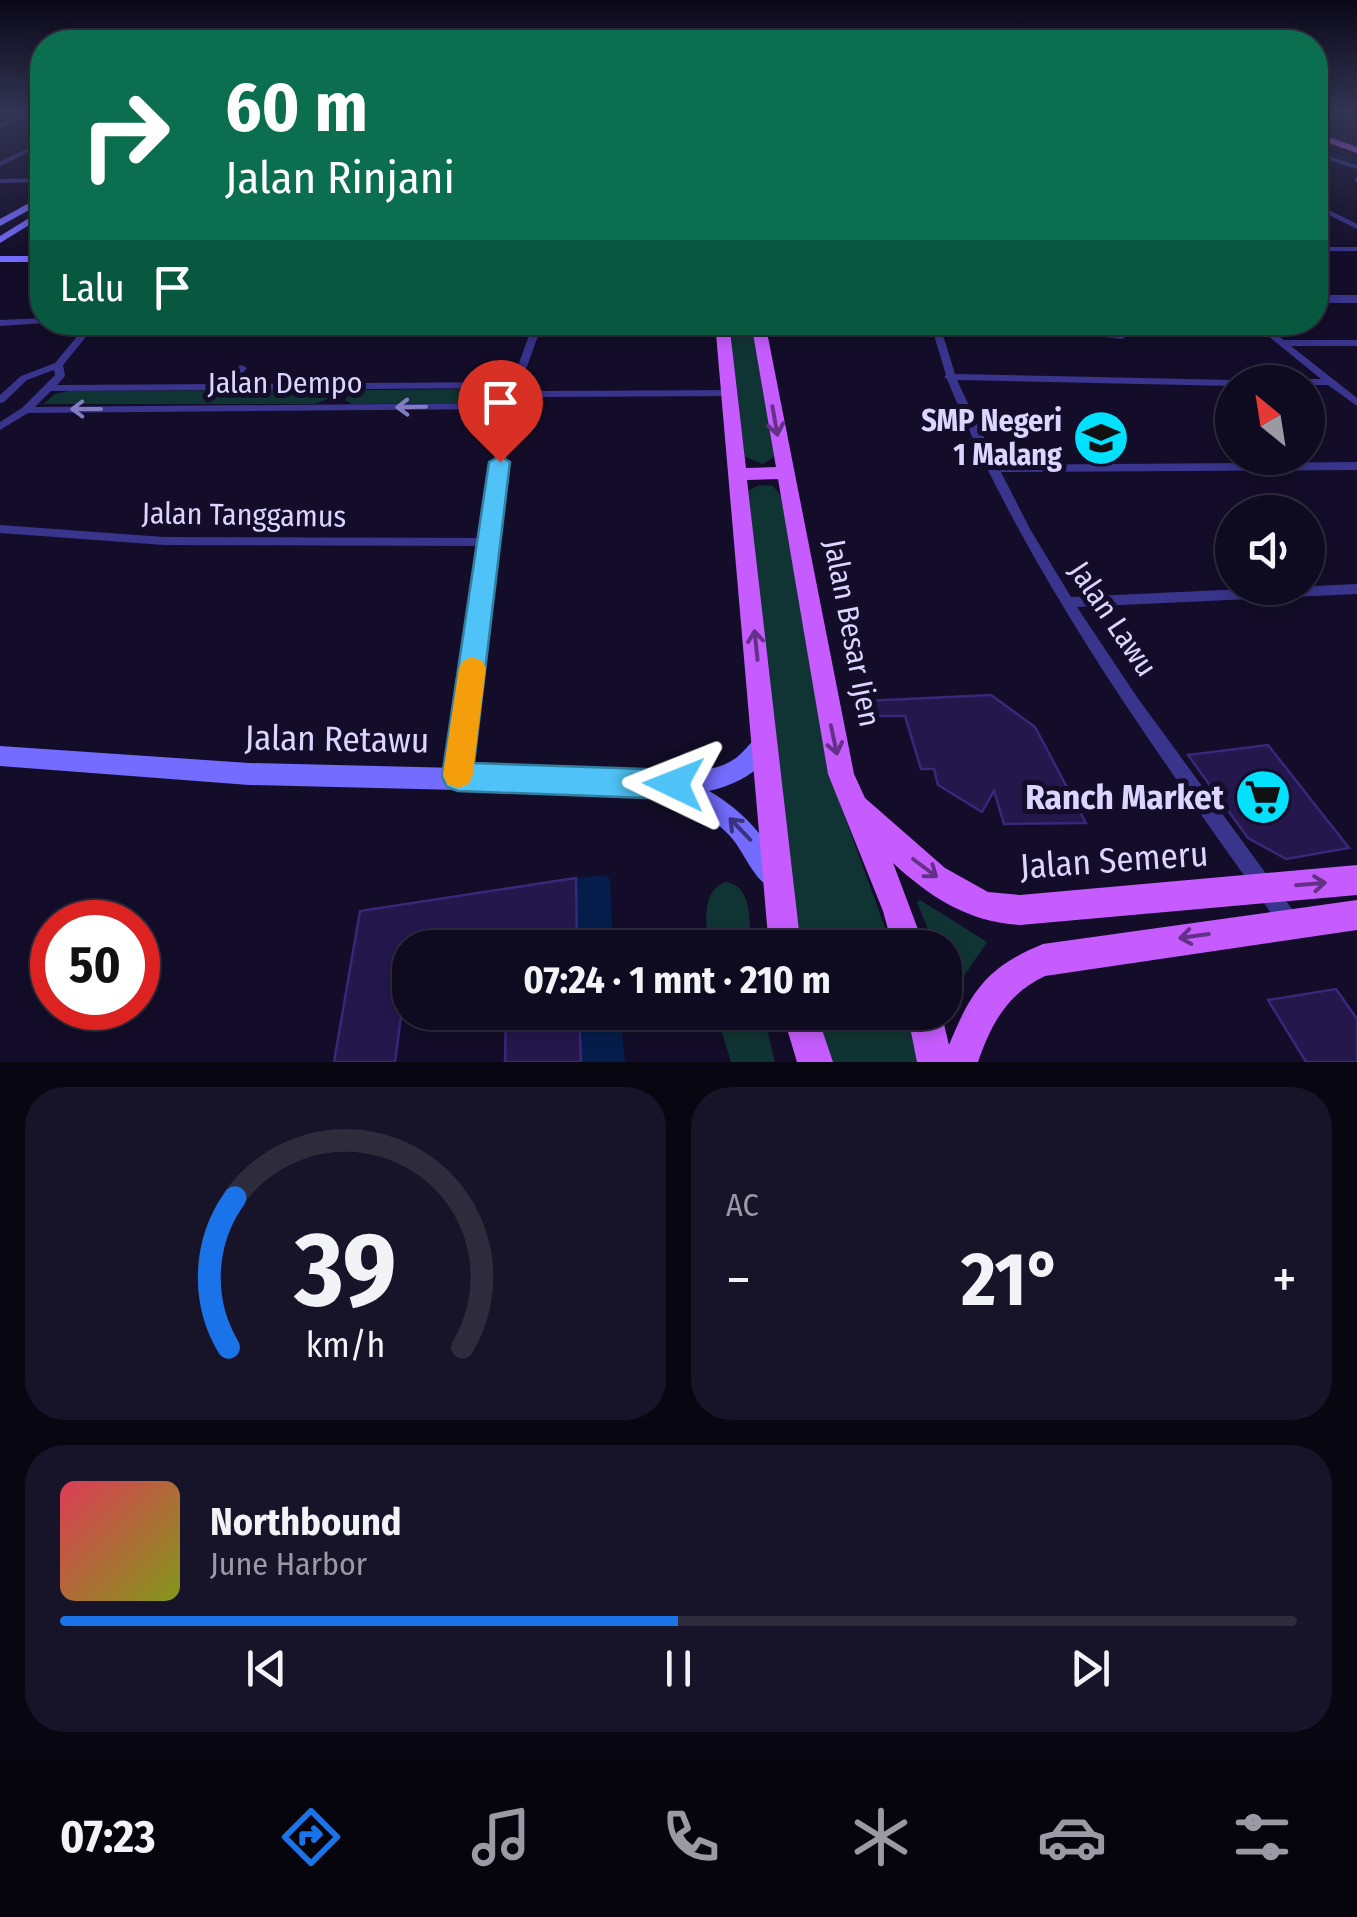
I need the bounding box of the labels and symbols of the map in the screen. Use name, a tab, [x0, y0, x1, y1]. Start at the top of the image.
pin	[458, 360, 543, 463]
street label: Jalan Dempo	[208, 365, 362, 401]
north arrow	[1215, 365, 1325, 475]
one-way arrow	[395, 398, 428, 416]
one-way arrow	[70, 400, 102, 418]
place label: SMP Negeri 1 Malang	[921, 403, 1062, 473]
one-way arrow	[766, 404, 785, 436]
school or university icon: SMP Negeri 1 Malang	[1071, 408, 1131, 468]
street label: Jalan Tanggamus	[141, 495, 347, 535]
street label: Jalan Besar Ijen	[816, 536, 888, 730]
street label: Jalan Lawu	[1061, 555, 1165, 683]
one-way arrow	[747, 629, 766, 661]
street label: Jalan Retawu	[244, 716, 430, 762]
one-way arrow	[825, 723, 844, 755]
position arrow	[622, 732, 726, 836]
supermarket icon: Ranch Market	[1233, 767, 1293, 827]
place label: Ranch Market	[1025, 776, 1225, 818]
one-way arrow	[728, 817, 752, 841]
street label: Jalan Semeru	[1018, 832, 1210, 888]
one-way arrow	[911, 858, 938, 879]
one-way arrow	[1295, 874, 1327, 893]
speed limit sign: 50	[30, 900, 160, 1030]
one-way arrow	[1178, 928, 1210, 946]

